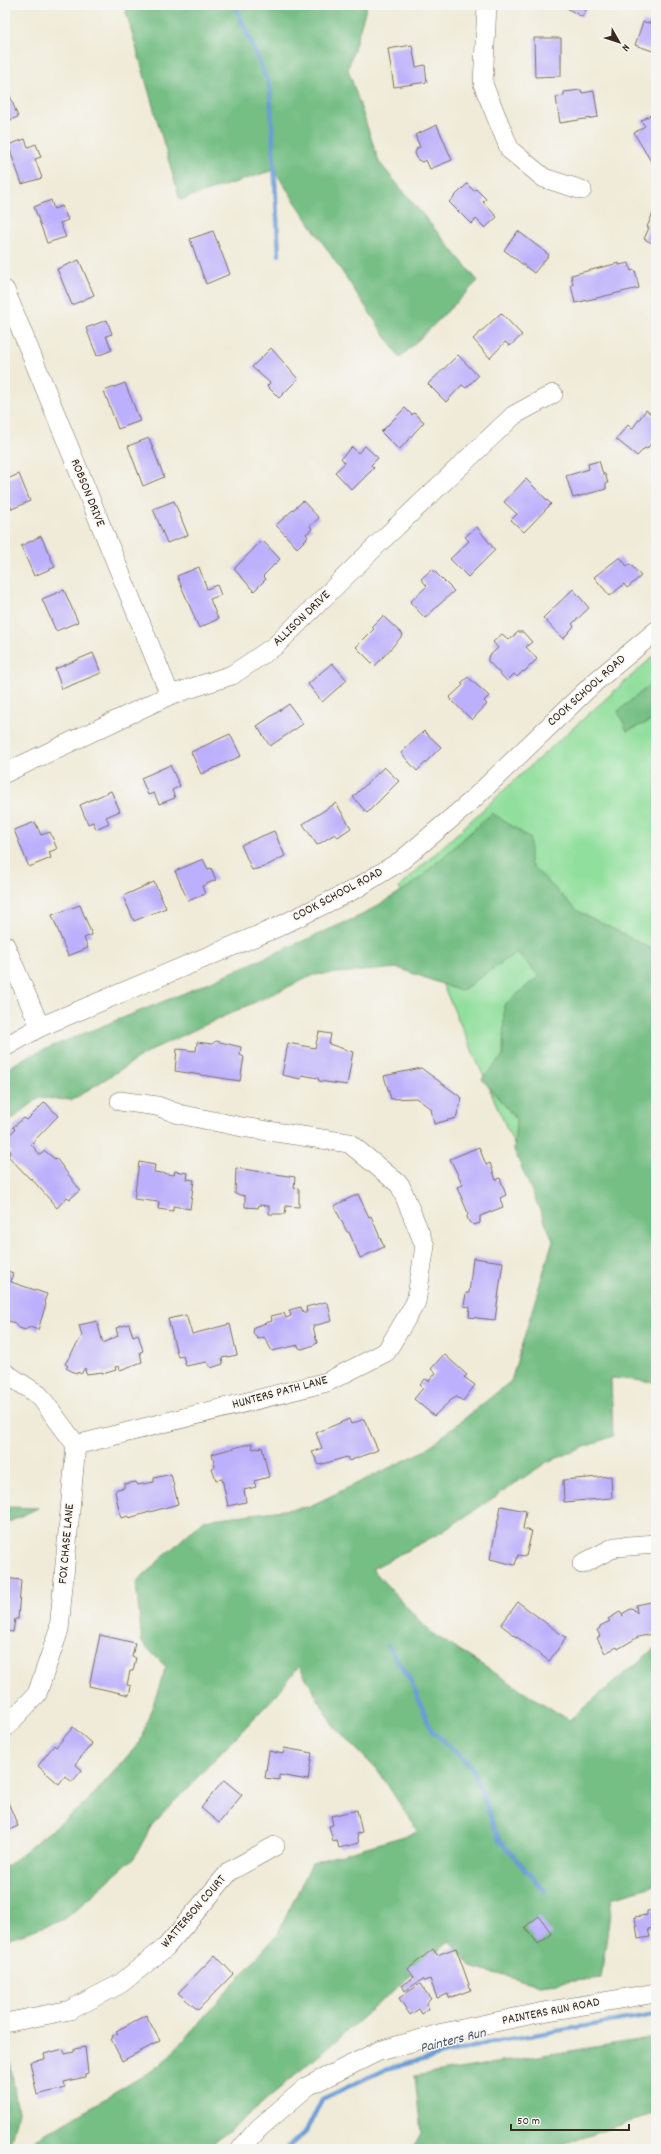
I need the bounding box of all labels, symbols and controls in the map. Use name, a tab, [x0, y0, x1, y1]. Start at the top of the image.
north arrow	[599, 22, 639, 62]
text: N	[617, 40, 633, 55]
street label: ROBSON DRIVE	[65, 456, 109, 530]
street label: ALLISON DRIVE	[269, 587, 335, 651]
street label: COOK SCHOOL ROAD	[543, 650, 631, 732]
street label: COOK SCHOOL ROAD	[289, 863, 387, 927]
street label: HUNTERS PATH LANE	[230, 1371, 330, 1415]
street label: FOX CHASE LANE	[54, 1503, 80, 1585]
street label: WATTERSON COURT	[157, 1871, 231, 1953]
street label: PAINTERS RUN ROAD	[500, 1993, 602, 2031]
water label: Painters Run	[418, 2023, 488, 2059]
scale bar	[511, 2106, 629, 2132]
text: 50 m	[517, 2113, 540, 2130]

